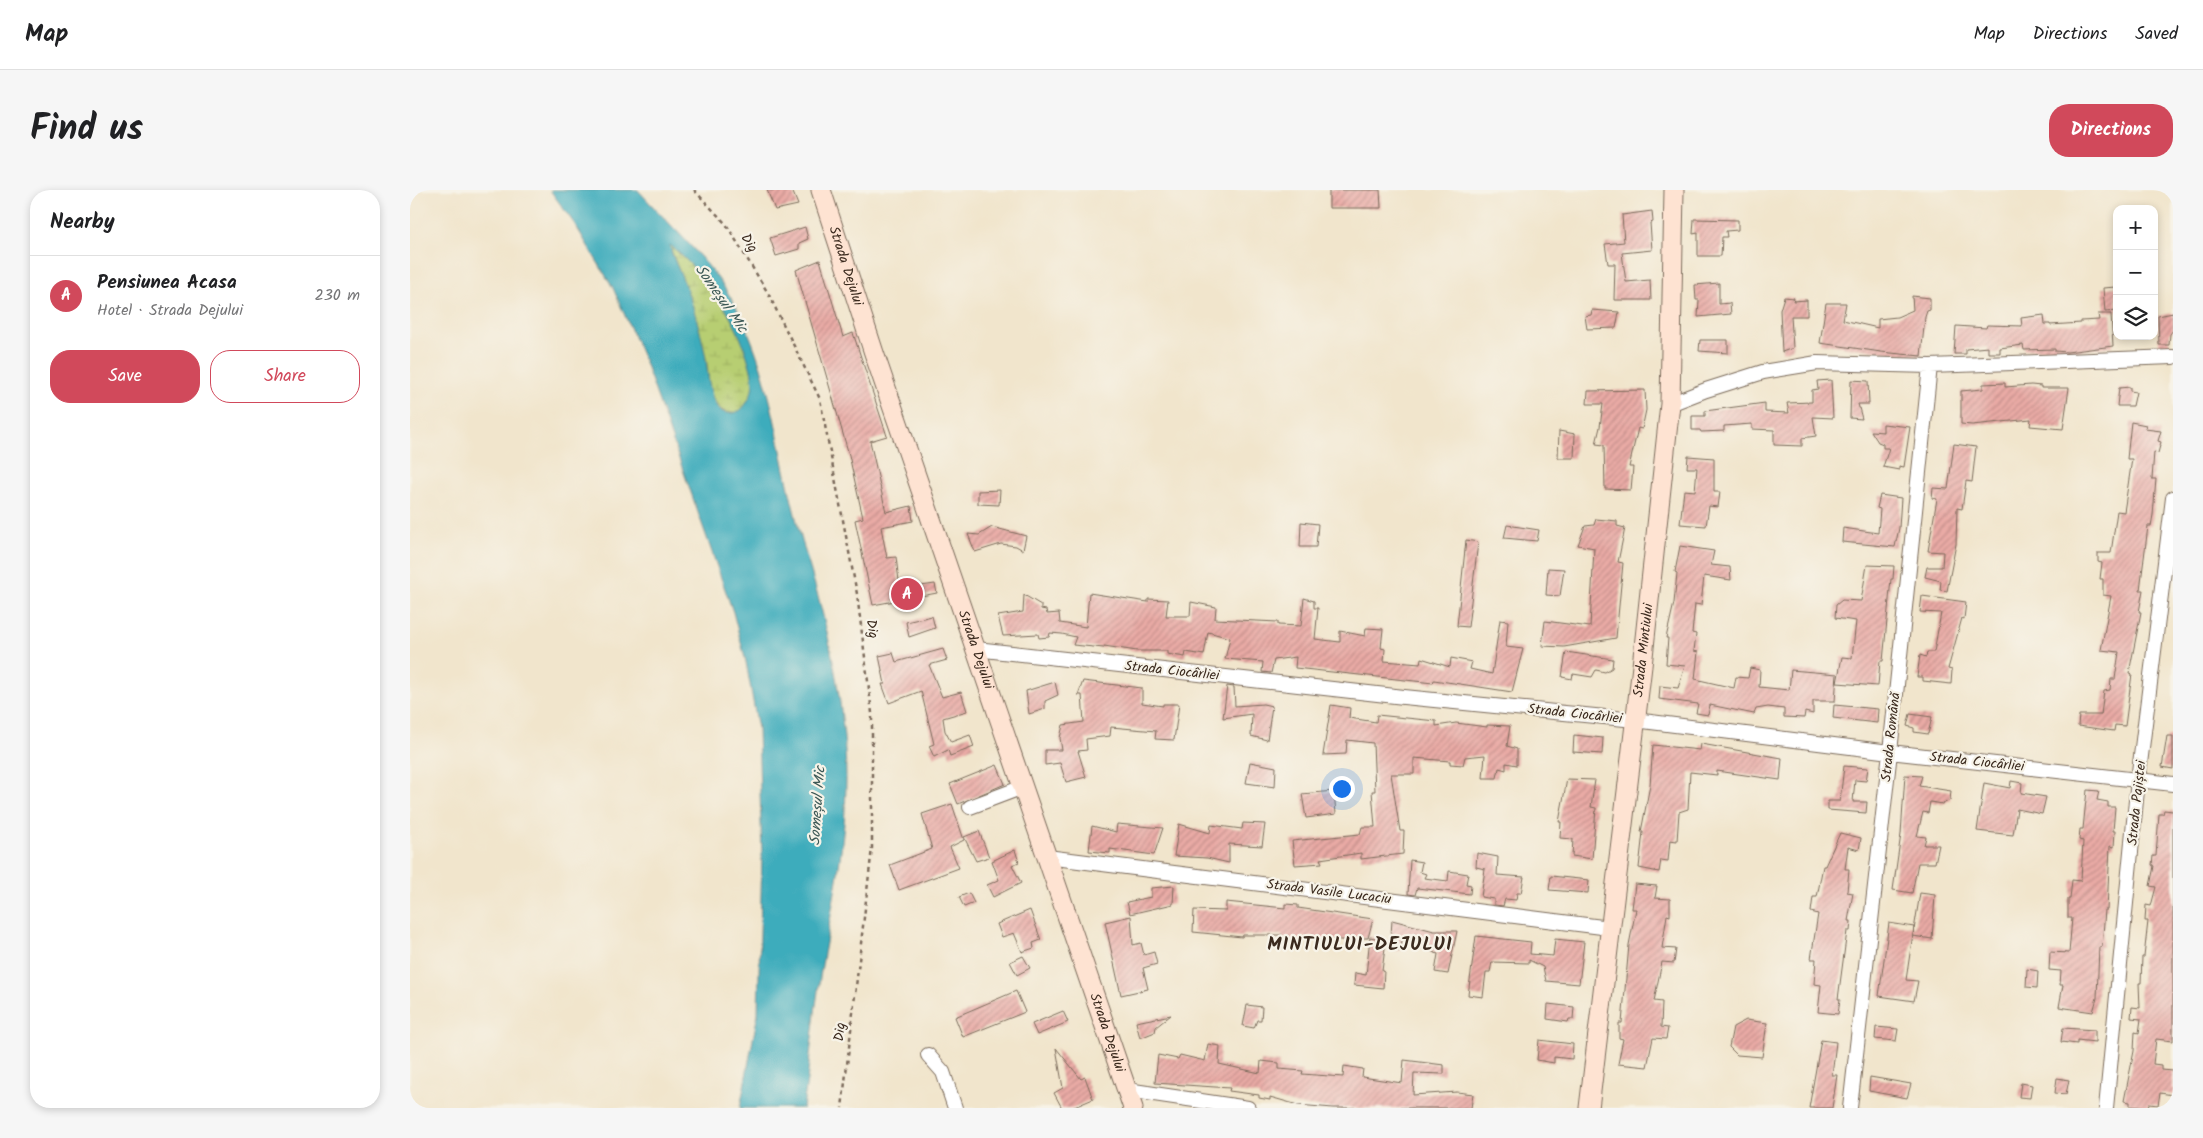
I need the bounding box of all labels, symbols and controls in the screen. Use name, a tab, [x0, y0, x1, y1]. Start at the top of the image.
text: Map	[25, 15, 68, 54]
text: Map	[1973, 20, 2005, 49]
text: Directions	[2033, 20, 2107, 49]
text: Saved	[2135, 20, 2178, 49]
text: Find us	[30, 102, 143, 158]
button: Directions	[2049, 104, 2173, 157]
map controls	[2113, 205, 2158, 340]
button: +	[2113, 205, 2158, 250]
text: Nearby	[50, 206, 115, 239]
street label: Strada Dejului	[823, 223, 869, 309]
street label: Dig	[735, 229, 763, 257]
button: −	[2113, 250, 2158, 295]
water label: Someșul Mic	[689, 260, 754, 339]
text: Pensiunea Acasa	[97, 268, 237, 298]
text: A	[61, 283, 71, 308]
text: 230 m	[314, 283, 360, 308]
button: layers	[2113, 295, 2158, 340]
text: Hotel · Strada Dejului	[97, 298, 243, 323]
button: Save	[50, 350, 200, 403]
button: Share	[210, 350, 360, 403]
pin: A	[891, 575, 923, 613]
street label: Strada Mintiului	[1627, 602, 1660, 698]
street label: Strada Dejului	[952, 607, 1000, 693]
street label: Dig	[860, 618, 884, 640]
street label: Strada Ciocârliei	[1124, 655, 1221, 687]
street label: Strada Română	[1875, 690, 1907, 783]
street label: Strada Ciocârliei	[1527, 698, 1624, 730]
street label: Strada Ciocârliei	[1929, 746, 2026, 778]
street label: Strada Pajiștei	[2122, 759, 2152, 847]
water label: Someșul Mic	[803, 765, 833, 846]
your location	[1329, 776, 1355, 802]
street label: Strada Vasile Lucaciu	[1265, 873, 1393, 911]
district label: MINTIULUI-DEJULUI	[1267, 930, 1453, 960]
street label: Strada Dejului	[1083, 990, 1131, 1076]
street label: Dig	[828, 1021, 852, 1043]

